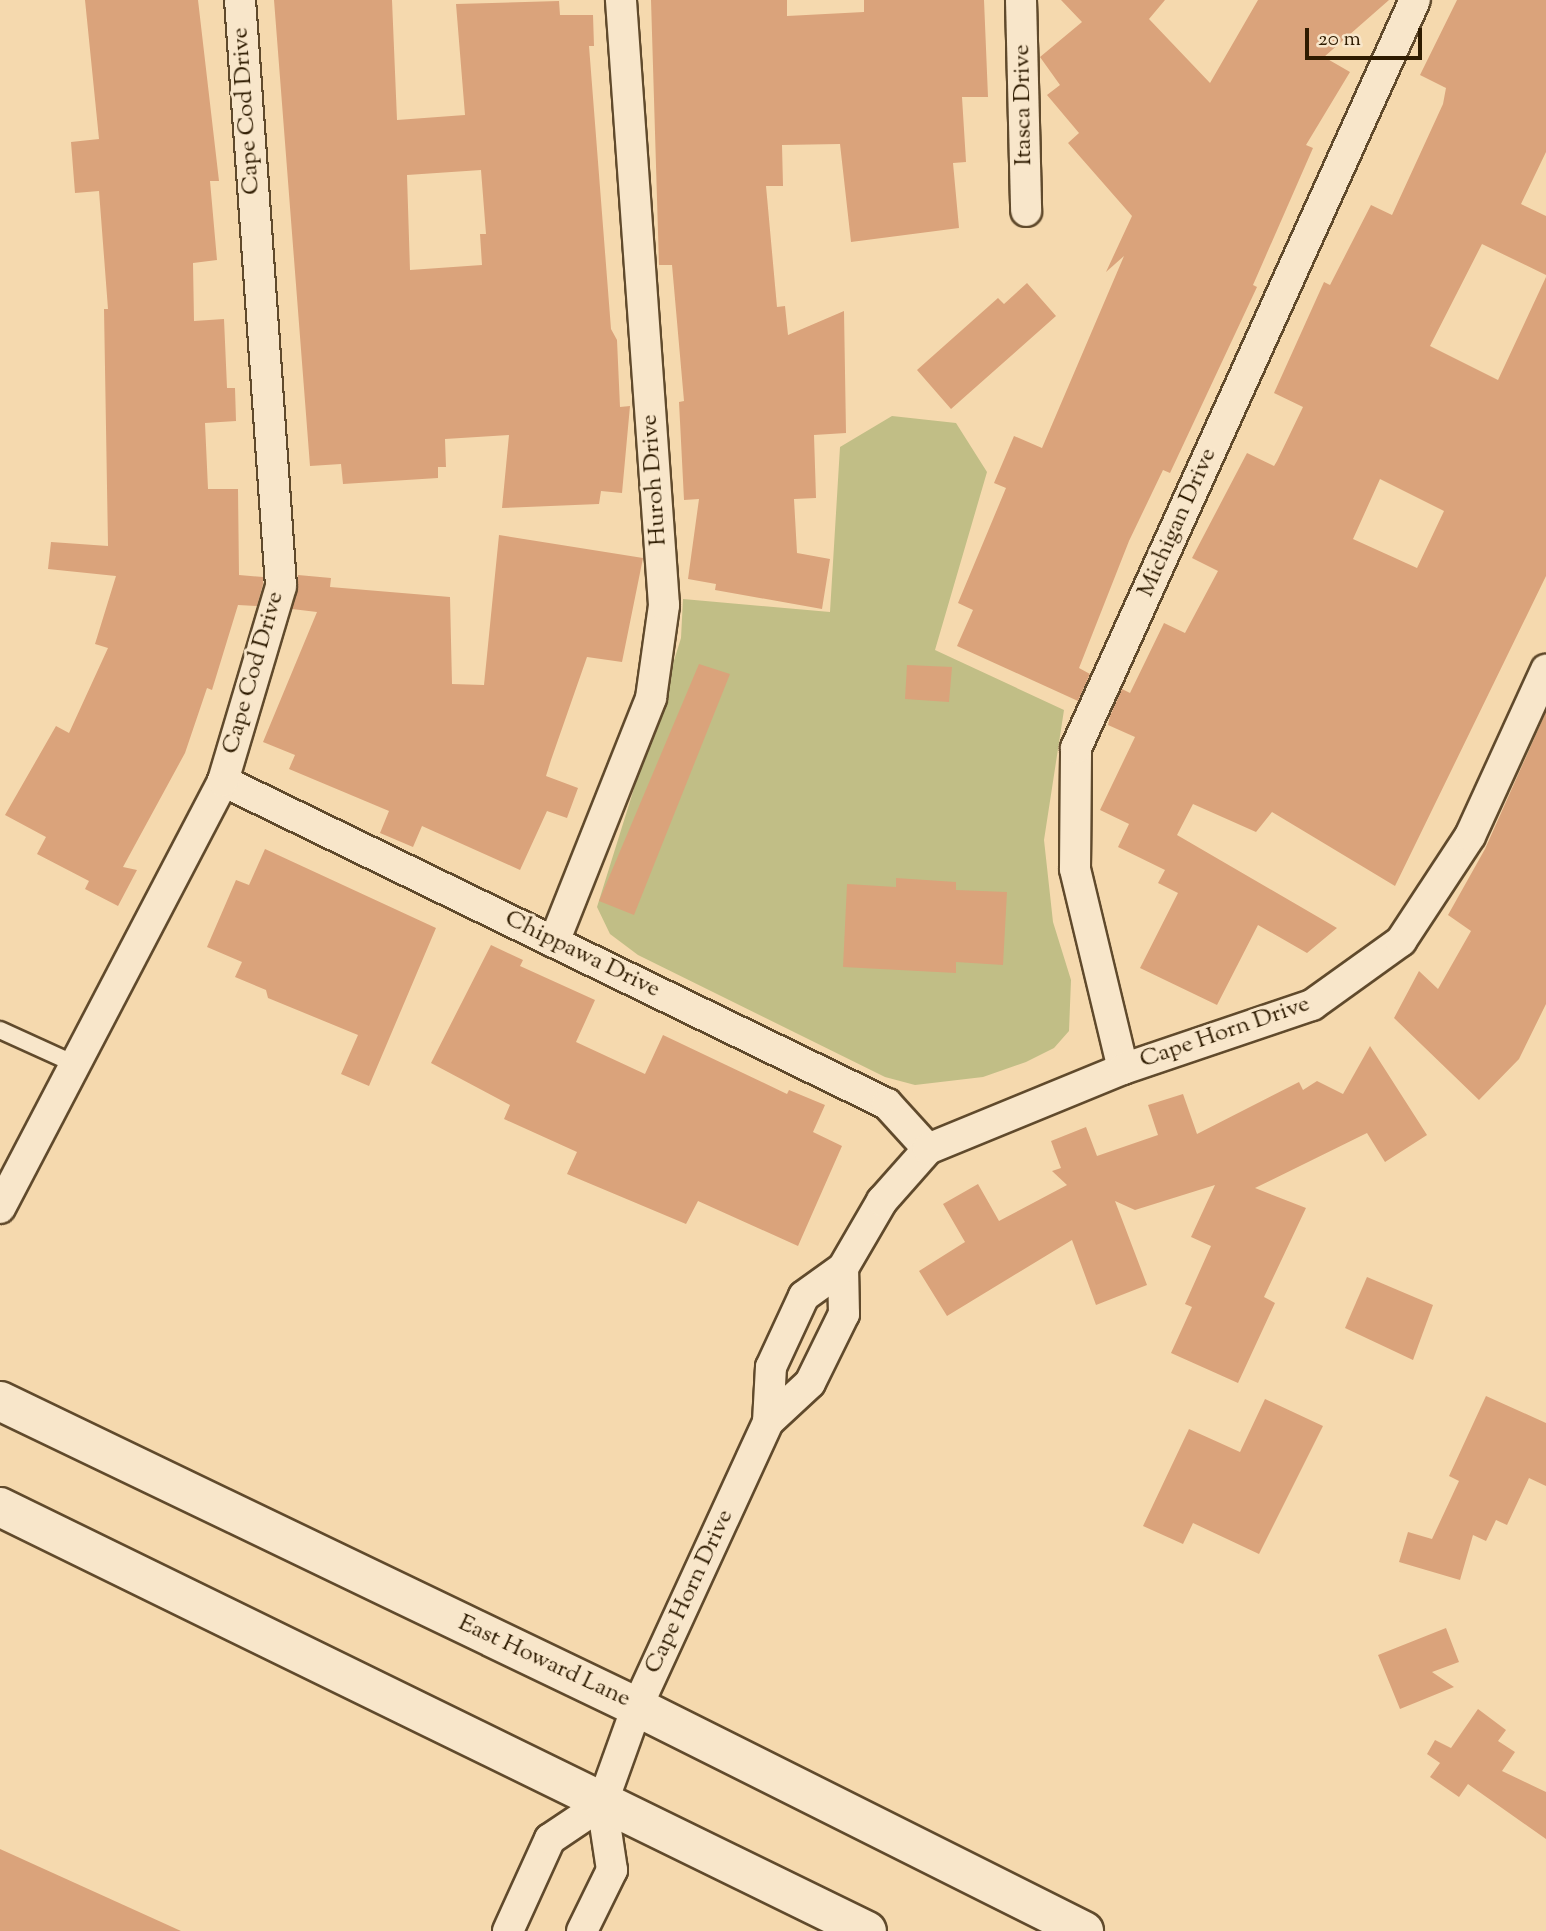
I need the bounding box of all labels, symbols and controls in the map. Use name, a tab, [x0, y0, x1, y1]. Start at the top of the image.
scale bar	[1308, 14, 1425, 58]
text: 20 m	[1318, 25, 1361, 55]
street label: Cape Cod Drive	[227, 26, 267, 196]
street label: Itasca Drive	[1009, 44, 1039, 166]
street label: Huroh Drive	[636, 413, 674, 547]
street label: Michigan Drive	[1132, 444, 1224, 602]
street label: Cape Cod Drive	[217, 588, 291, 758]
street label: Chippawa Drive	[500, 905, 664, 1005]
street label: Cape Horn Drive	[1136, 990, 1314, 1076]
street label: Cape Horn Drive	[639, 1505, 741, 1679]
street label: East Howard Lane	[453, 1609, 635, 1715]

